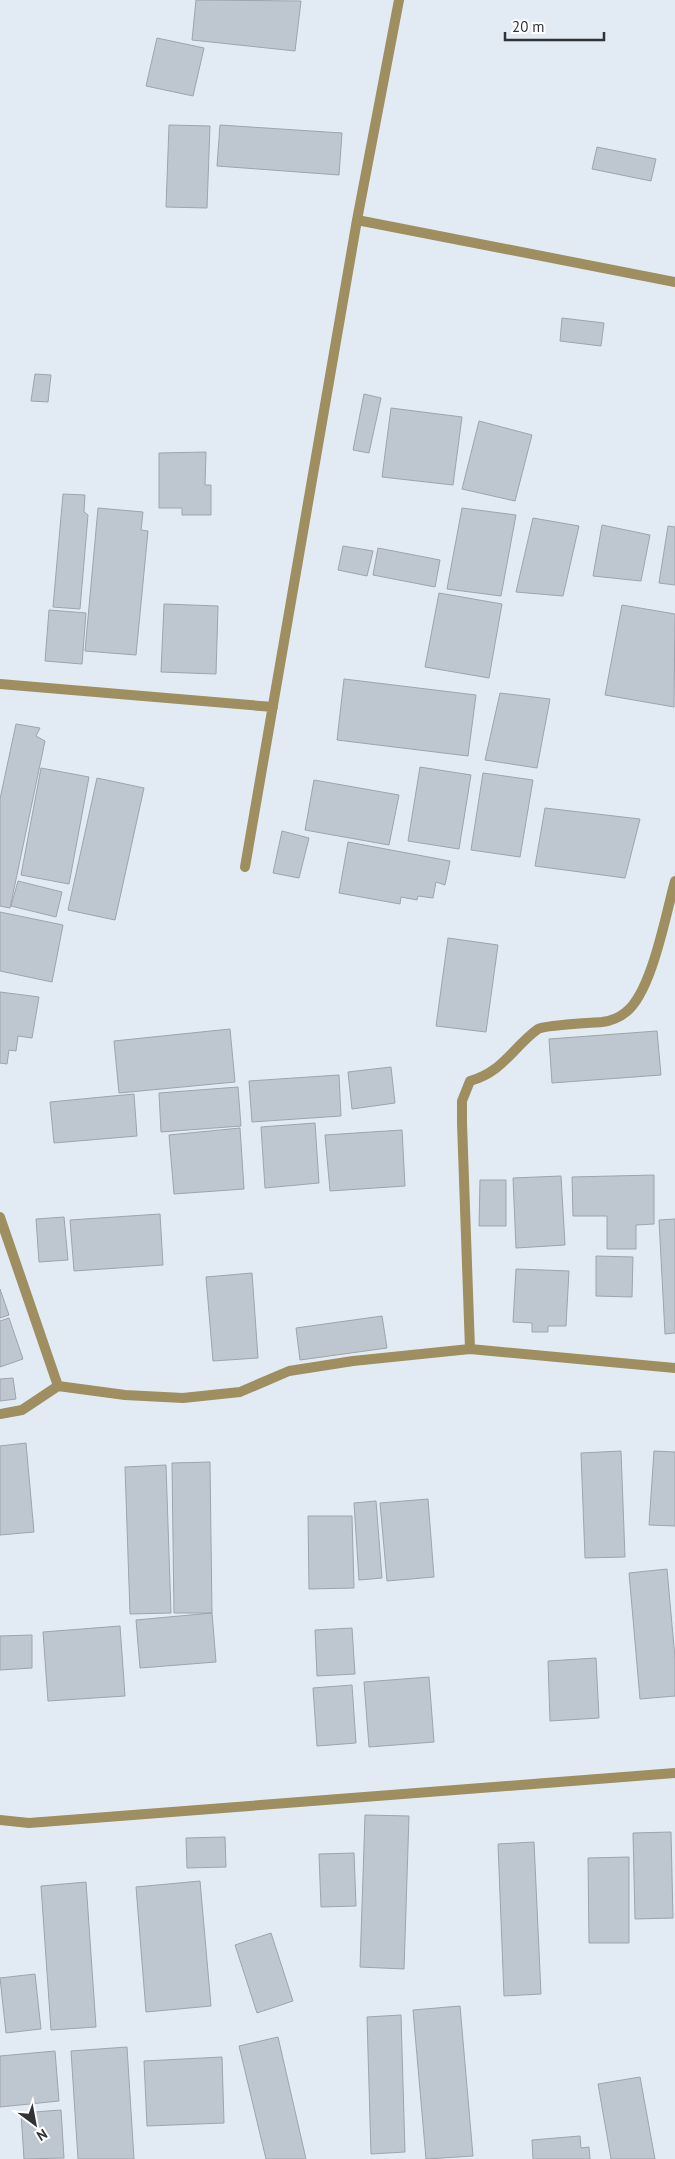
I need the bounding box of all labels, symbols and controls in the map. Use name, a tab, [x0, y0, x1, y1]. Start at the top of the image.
scale bar	[505, 10, 604, 42]
text: 20 m	[512, 17, 545, 36]
north arrow	[10, 2099, 60, 2149]
text: N	[33, 2125, 51, 2145]

